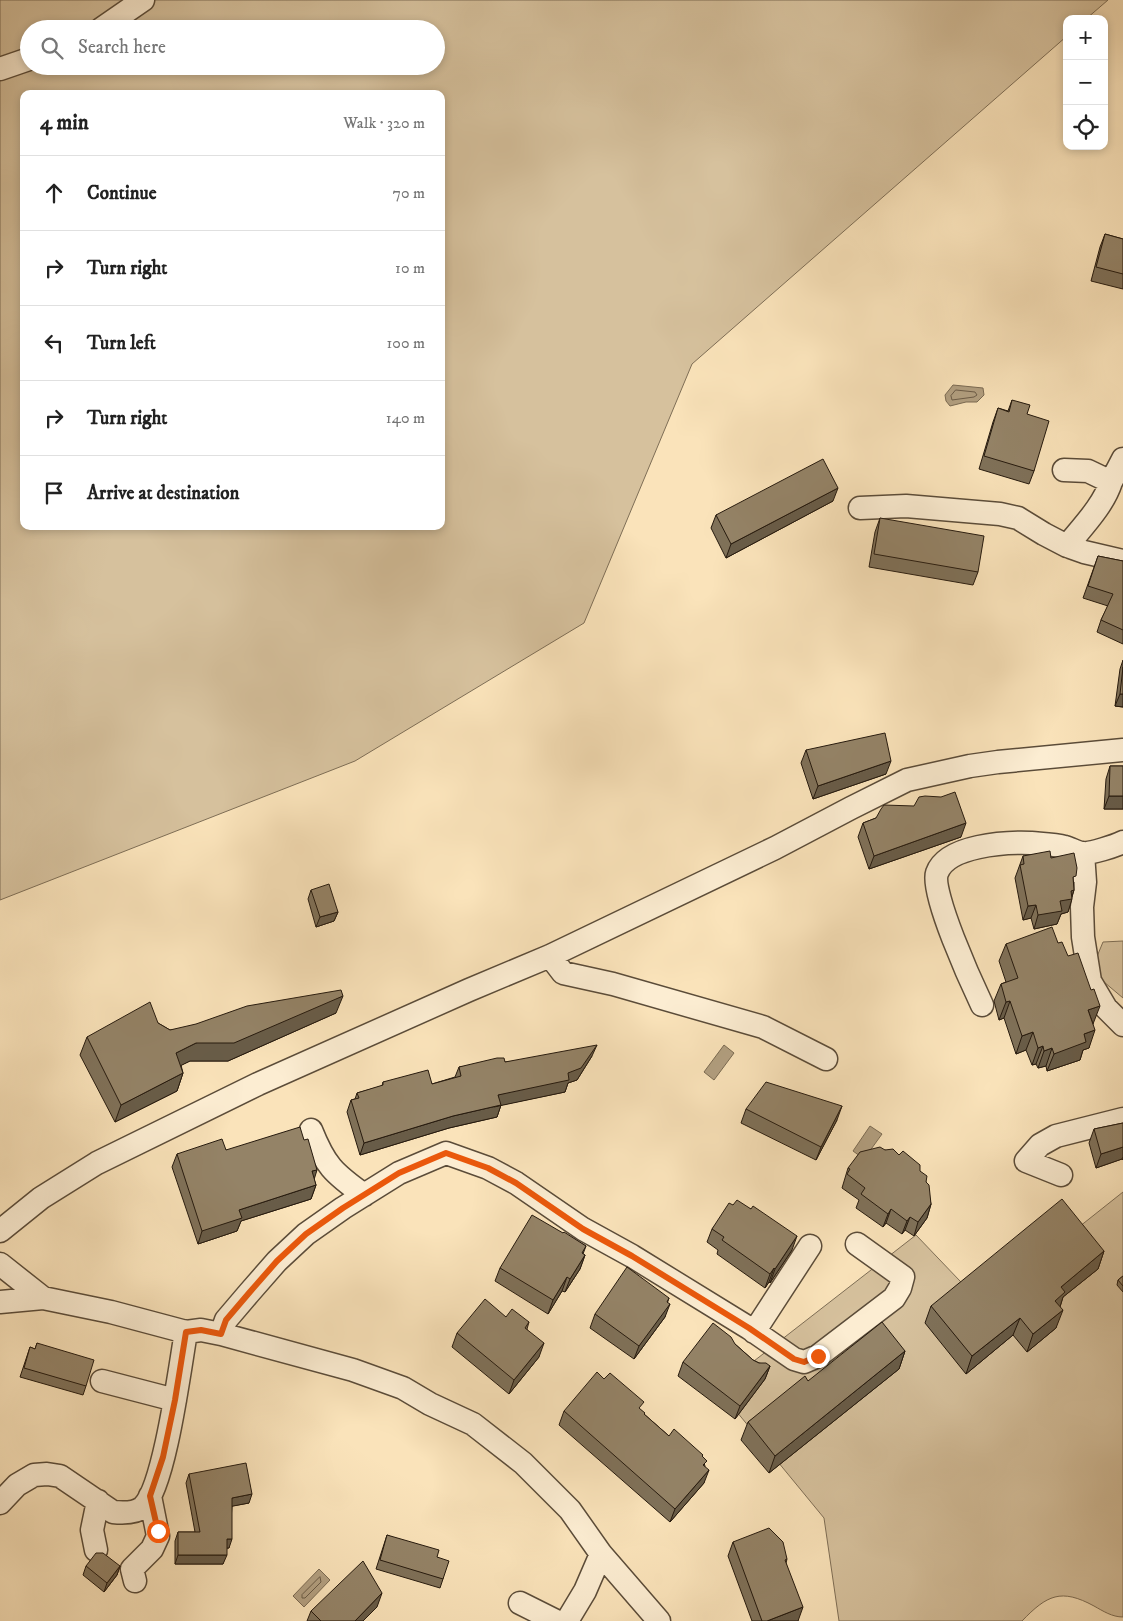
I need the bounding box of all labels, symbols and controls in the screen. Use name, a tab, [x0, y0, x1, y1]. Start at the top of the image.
map controls	[1063, 15, 1108, 150]
button: +	[1063, 15, 1108, 60]
search box	[20, 20, 445, 75]
icon: search	[38, 34, 66, 62]
text: Search here	[78, 36, 166, 59]
button: −	[1063, 60, 1108, 105]
button: locate	[1063, 105, 1108, 150]
text: 4 min	[40, 110, 89, 136]
text: Walk · 320 m	[343, 113, 425, 133]
icon: ahead	[40, 179, 68, 207]
text: Continue	[87, 182, 157, 205]
text: 70 m	[393, 183, 425, 203]
icon: right	[40, 254, 68, 282]
text: Turn right	[87, 257, 167, 280]
text: 10 m	[395, 258, 425, 278]
icon: left	[40, 329, 68, 357]
text: Turn left	[87, 332, 156, 355]
text: 100 m	[387, 333, 425, 353]
icon: right	[40, 404, 68, 432]
text: Turn right	[87, 407, 167, 430]
text: 140 m	[386, 408, 425, 428]
icon: arrive	[40, 479, 68, 507]
text: Arrive at destination	[87, 482, 239, 505]
route end	[807, 1345, 830, 1368]
route start	[147, 1520, 170, 1543]

